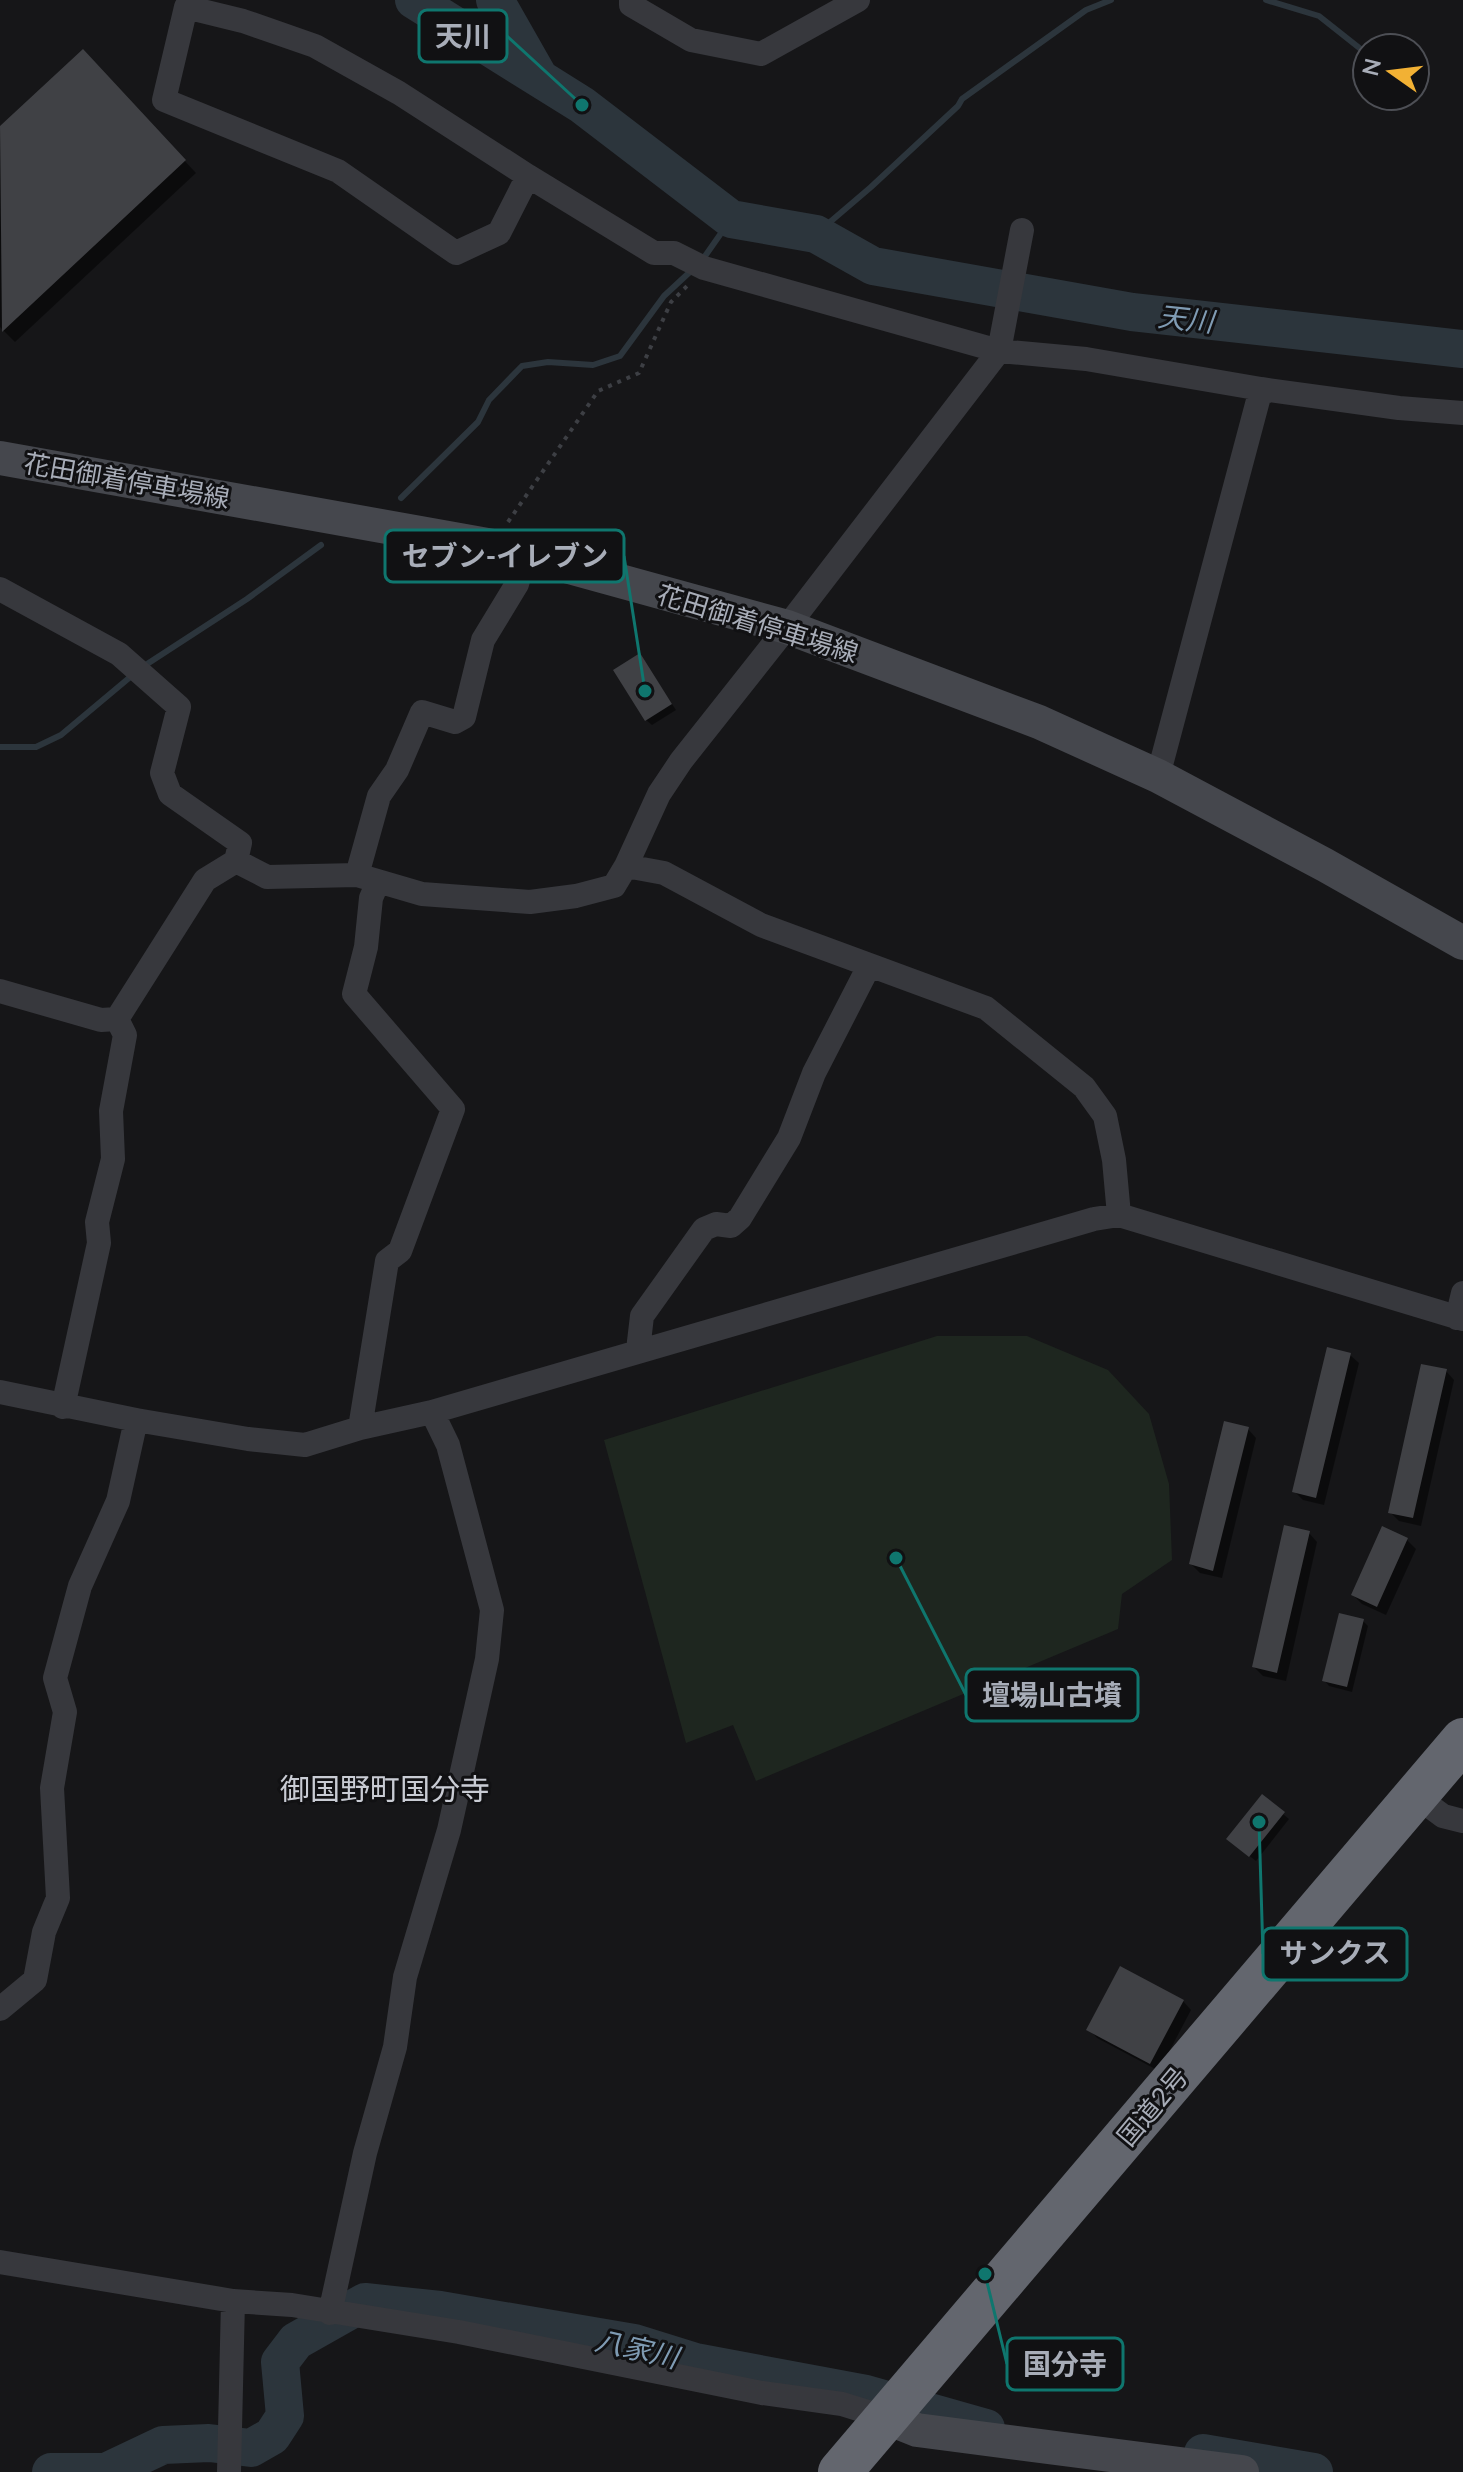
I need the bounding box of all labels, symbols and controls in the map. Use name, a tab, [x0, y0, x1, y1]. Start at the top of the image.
callout: 天川	[419, 10, 507, 62]
text: 天川	[435, 18, 491, 52]
north arrow	[1351, 32, 1431, 112]
text: N	[1356, 56, 1386, 79]
water label: 天川	[1156, 298, 1219, 338]
street label: 花田御着停車場線	[22, 446, 232, 514]
callout: セブン-イレブン	[385, 530, 624, 582]
text: セブン-イレブン	[402, 538, 608, 572]
street label: 花田御着停車場線	[654, 577, 862, 669]
callout: 壇場山古墳	[966, 1669, 1138, 1721]
text: 壇場山古墳	[982, 1677, 1122, 1711]
district label: 御国野町国分寺	[280, 1770, 490, 1806]
callout: サンクス	[1263, 1928, 1407, 1980]
text: サンクス	[1279, 1935, 1391, 1969]
street label: 国道2号	[1110, 2060, 1194, 2152]
water label: 八家川	[592, 2322, 685, 2375]
callout: 国分寺	[1007, 2338, 1123, 2390]
text: 国分寺	[1023, 2346, 1107, 2380]

